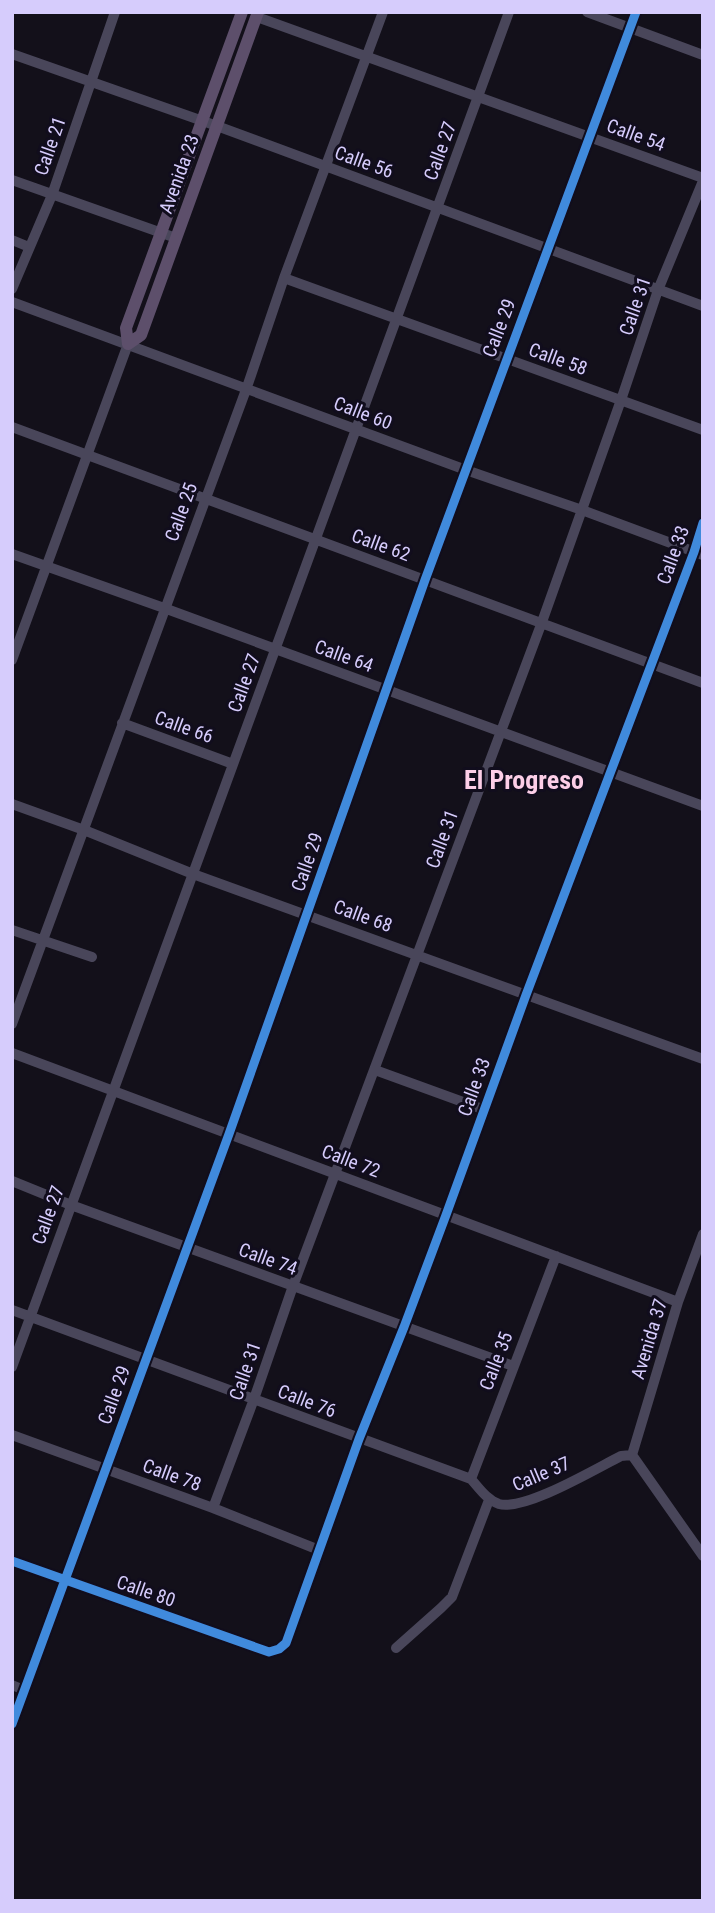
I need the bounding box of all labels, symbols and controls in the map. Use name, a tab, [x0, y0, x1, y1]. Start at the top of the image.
street label: Calle 21	[29, 114, 71, 178]
street label: Calle 54	[604, 114, 668, 156]
street label: Calle 27	[419, 119, 461, 183]
street label: Avenida 23	[154, 131, 204, 217]
street label: Calle 56	[332, 141, 396, 183]
street label: Calle 31	[614, 274, 656, 338]
street label: Calle 29	[477, 296, 521, 360]
street label: Calle 58	[526, 338, 590, 380]
street label: Calle 60	[331, 391, 395, 435]
street label: Calle 25	[160, 480, 202, 544]
street label: Calle 33	[652, 523, 694, 587]
street label: Calle 62	[349, 524, 413, 566]
street label: Calle 64	[312, 635, 376, 677]
street label: Calle 27	[223, 651, 265, 715]
street label: Calle 66	[152, 706, 216, 748]
district label: El Progreso	[464, 765, 584, 795]
street label: Calle 31	[421, 807, 463, 871]
street label: Calle 29	[286, 830, 328, 894]
street label: Calle 68	[331, 895, 395, 937]
street label: Calle 33	[453, 1055, 495, 1119]
street label: Calle 72	[319, 1139, 383, 1183]
street label: Calle 27	[27, 1183, 69, 1247]
street label: Calle 74	[236, 1238, 300, 1280]
street label: Avenida 37	[626, 1296, 672, 1382]
street label: Calle 35	[474, 1329, 518, 1393]
street label: Calle 31	[224, 1339, 266, 1403]
street label: Calle 29	[93, 1363, 135, 1427]
street label: Calle 76	[275, 1379, 339, 1423]
street label: Calle 37	[509, 1452, 573, 1496]
street label: Calle 78	[140, 1454, 204, 1496]
street label: Calle 80	[114, 1570, 178, 1612]

